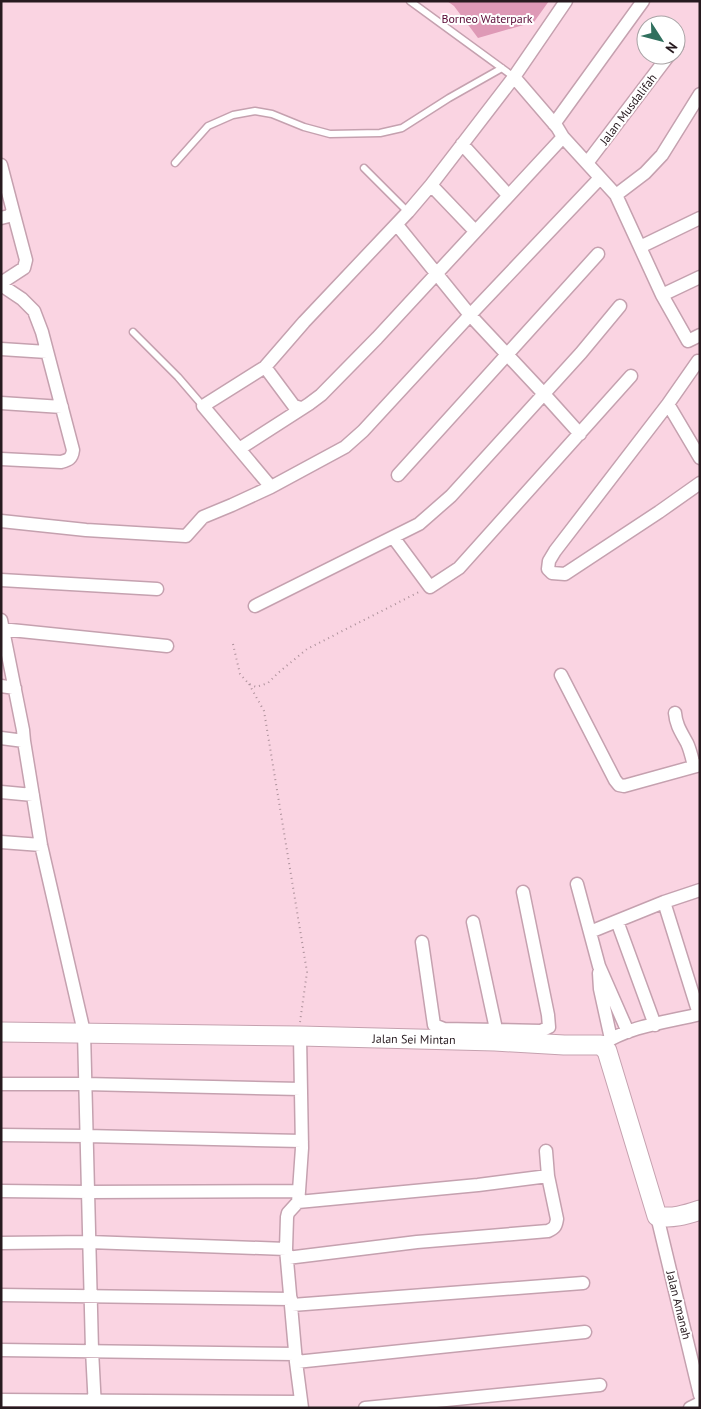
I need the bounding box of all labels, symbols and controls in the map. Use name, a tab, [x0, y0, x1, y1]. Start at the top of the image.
park label: Borneo Waterpark	[441, 11, 533, 26]
north arrow	[636, 15, 686, 65]
text: N	[662, 39, 682, 57]
street label: Jalan Musdalifah	[596, 70, 660, 148]
street label: Jalan Sei Mintan	[371, 1031, 456, 1047]
street label: Jalan Amanah	[663, 1268, 695, 1341]

